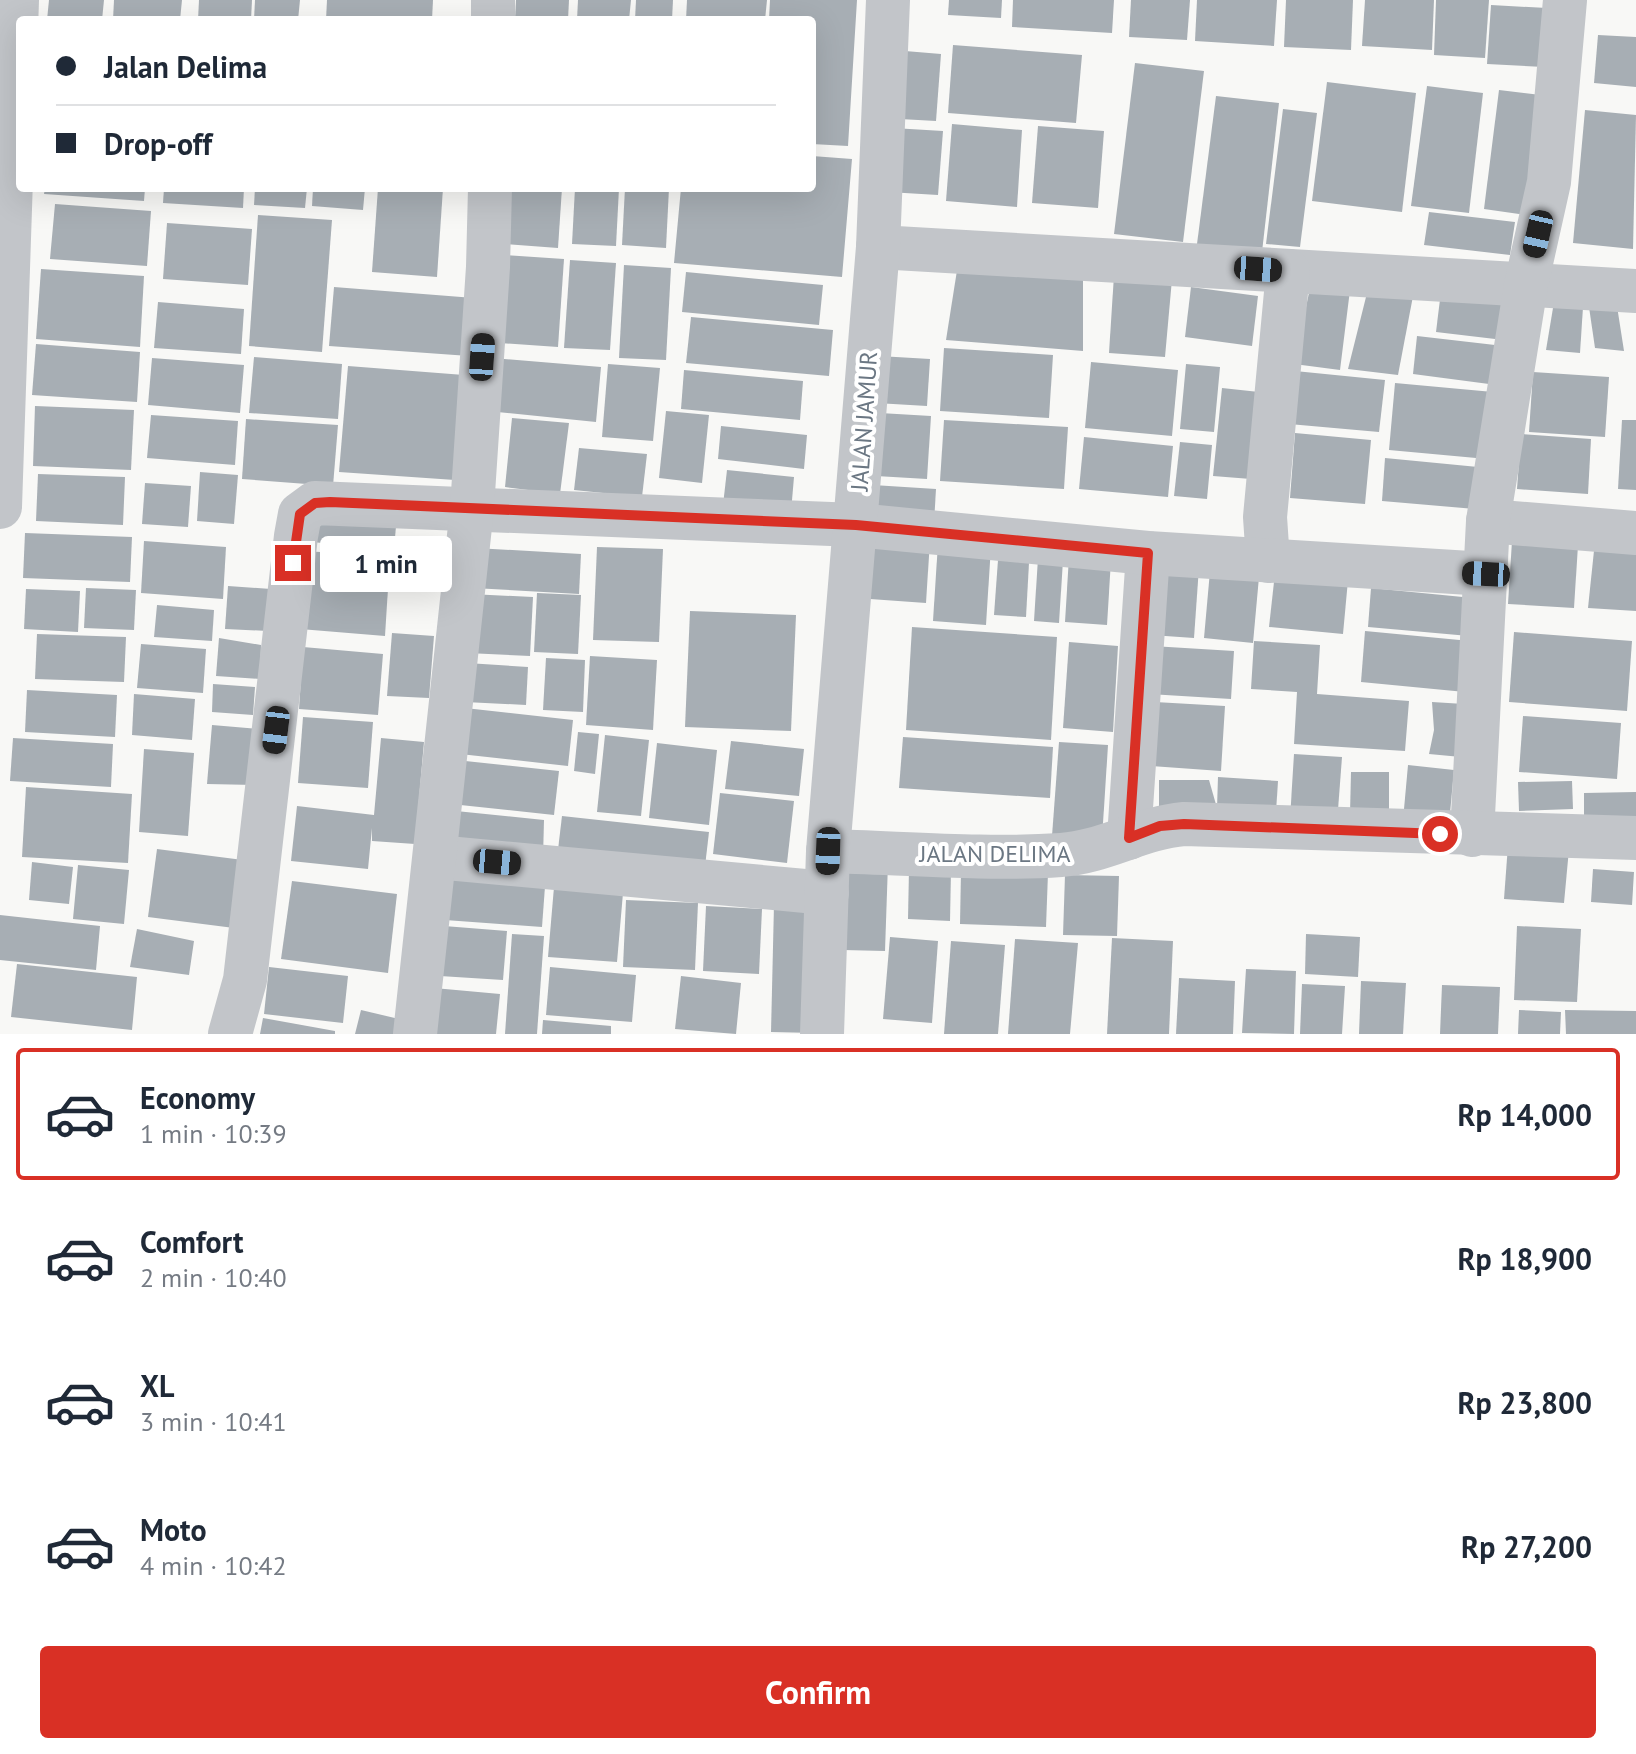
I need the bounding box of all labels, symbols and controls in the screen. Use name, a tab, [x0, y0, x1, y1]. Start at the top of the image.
text: Jalan Delima	[104, 47, 267, 86]
text: Drop-off	[104, 124, 212, 163]
car	[1521, 208, 1555, 260]
car	[1233, 255, 1283, 283]
car	[468, 332, 496, 382]
street label: JALAN JAMUR	[844, 350, 884, 493]
callout: 1 min	[321, 535, 453, 591]
route end	[275, 545, 311, 581]
text: 1 min	[354, 547, 418, 580]
car	[1461, 561, 1511, 587]
car	[261, 705, 291, 755]
route start	[1422, 816, 1458, 852]
car	[815, 827, 841, 875]
street label: JALAN DELIMA	[918, 838, 1071, 869]
car	[472, 848, 522, 876]
icon: car	[44, 1078, 116, 1150]
text: Economy	[140, 1078, 255, 1117]
text: Rp 14,000	[1458, 1095, 1592, 1134]
text: 1 min · 10:39	[140, 1117, 287, 1150]
icon: car	[44, 1222, 116, 1294]
text: Comfort	[140, 1222, 243, 1261]
text: Rp 18,900	[1458, 1239, 1592, 1278]
text: 2 min · 10:40	[140, 1261, 287, 1294]
icon: car	[44, 1366, 116, 1438]
text: XL	[140, 1366, 174, 1405]
text: Rp 23,800	[1458, 1383, 1592, 1422]
text: 3 min · 10:41	[140, 1405, 287, 1438]
icon: car	[44, 1510, 116, 1582]
text: Moto	[140, 1510, 207, 1549]
text: Rp 27,200	[1461, 1527, 1592, 1566]
text: 4 min · 10:42	[140, 1549, 287, 1582]
button: Confirm	[40, 1646, 1596, 1738]

